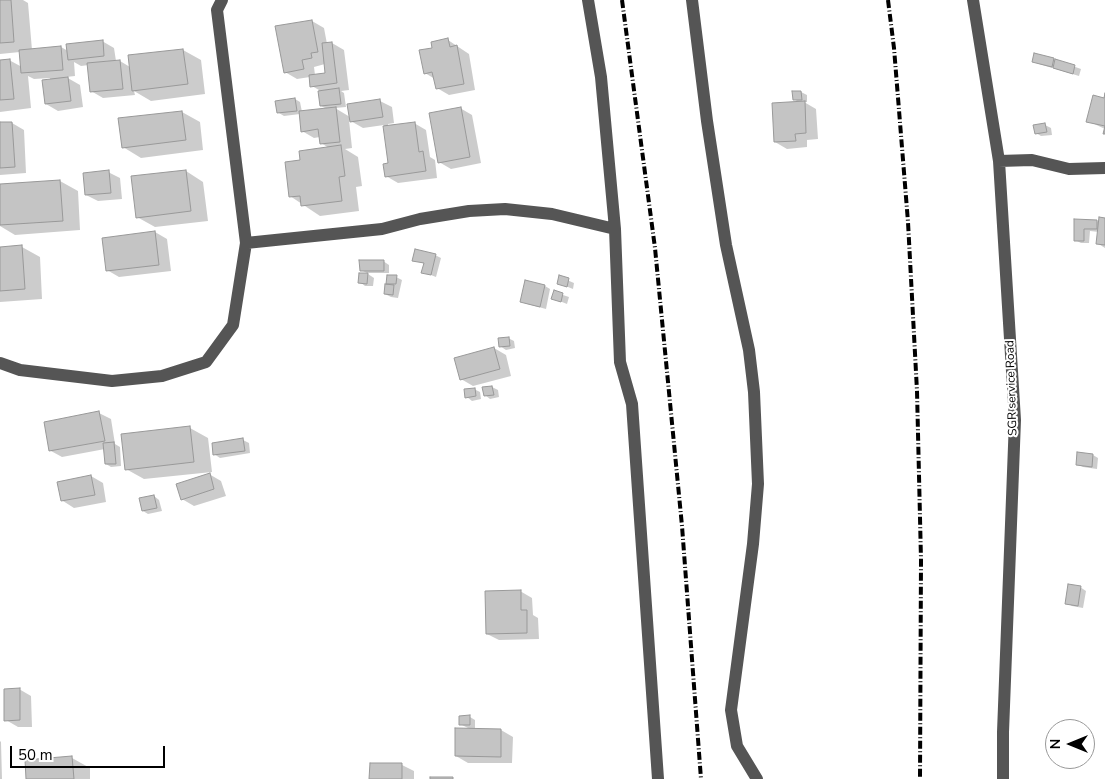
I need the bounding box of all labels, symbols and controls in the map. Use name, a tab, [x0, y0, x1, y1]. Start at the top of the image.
street label: SGR service Road	[1003, 340, 1021, 436]
north arrow	[1045, 719, 1095, 769]
scale bar	[12, 736, 168, 768]
text: N	[1046, 739, 1065, 749]
text: 50 m	[18, 745, 53, 765]

